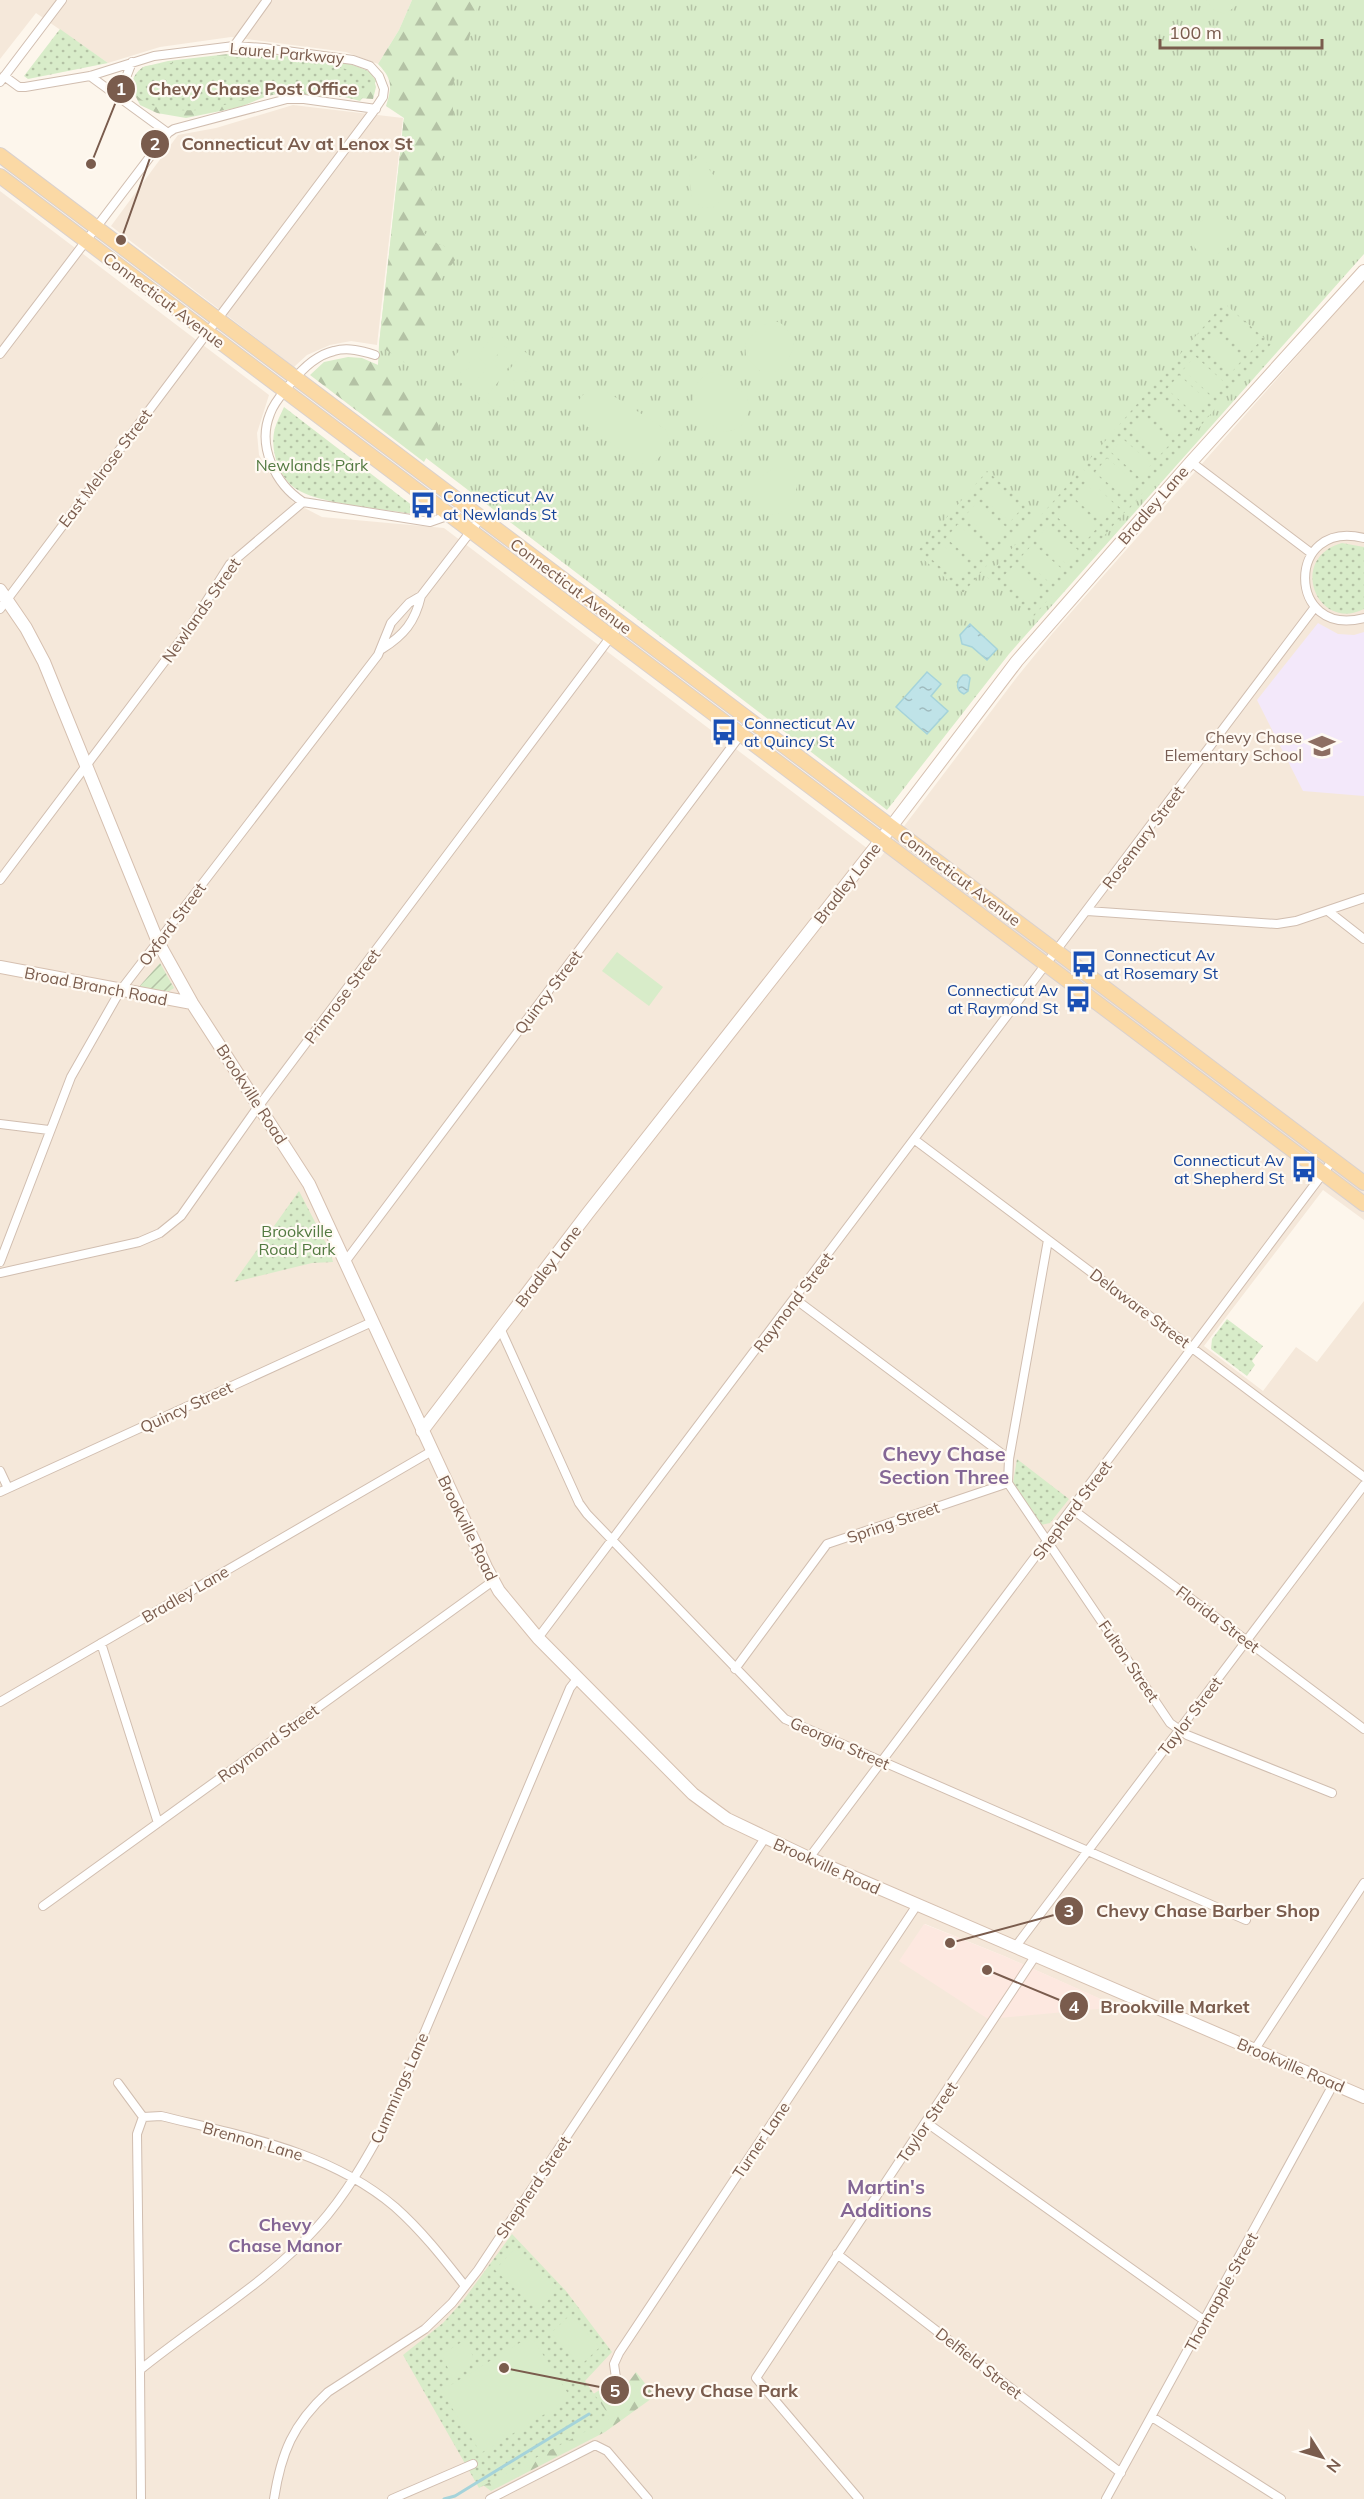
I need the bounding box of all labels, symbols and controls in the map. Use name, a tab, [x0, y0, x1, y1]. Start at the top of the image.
scale bar	[1160, 12, 1322, 50]
text: 100 m	[1169, 21, 1222, 44]
street label: Laurel Parkway	[229, 38, 346, 68]
callout: Chevy Chase Post Office	[106, 71, 370, 107]
text: 1	[116, 77, 126, 100]
text: Chevy Chase Post Office	[148, 77, 358, 100]
callout: Connecticut Av at Lenox St	[140, 126, 425, 162]
text: 2	[150, 132, 160, 155]
text: Connecticut Av at Lenox St	[181, 132, 413, 155]
street label: Connecticut Avenue	[99, 248, 229, 352]
street label: East Melrose Street	[54, 405, 156, 531]
park label: Newlands Park	[256, 455, 369, 475]
street label: Bradley Lane	[1114, 462, 1192, 548]
place label: Connecticut Av at Newlands St	[443, 486, 557, 524]
bus stop icon: Connecticut Av at Newlands St	[408, 490, 438, 520]
street label: Connecticut Avenue	[506, 534, 636, 638]
street label: Newlands Street	[157, 553, 245, 666]
place label: Connecticut Av at Quincy St	[744, 713, 856, 751]
bus stop icon: Connecticut Av at Quincy St	[709, 717, 739, 747]
place label: Chevy Chase Elementary School	[1164, 727, 1302, 765]
school or university icon: Chevy Chase Elementary School	[1307, 731, 1337, 761]
street label: Rosemary Street	[1098, 781, 1188, 892]
street label: Connecticut Avenue	[895, 826, 1025, 930]
street label: Bradley Lane	[809, 839, 885, 927]
street label: Oxford Street	[134, 878, 210, 970]
street label: Primrose Street	[300, 944, 384, 1047]
place label: Connecticut Av at Rosemary St	[1104, 945, 1219, 983]
street label: Quincy Street	[510, 946, 586, 1038]
bus stop icon: Connecticut Av at Rosemary St	[1069, 949, 1099, 979]
street label: Broad Branch Road	[23, 962, 169, 1010]
place label: Connecticut Av at Raymond St	[947, 980, 1058, 1018]
bus stop icon: Connecticut Av at Raymond St	[1063, 984, 1093, 1014]
street label: Brookville Road	[212, 1040, 292, 1148]
place label: Connecticut Av at Shepherd St	[1173, 1150, 1284, 1188]
bus stop icon: Connecticut Av at Shepherd St	[1289, 1154, 1319, 1184]
park label: Brookville Road Park	[258, 1221, 336, 1259]
street label: Bradley Lane	[511, 1221, 585, 1311]
street label: Raymond Street	[749, 1248, 837, 1356]
street label: Delaware Street	[1086, 1264, 1194, 1352]
street label: Quincy Street	[137, 1377, 236, 1437]
district label: Chevy Chase Section Three	[879, 1441, 1009, 1489]
street label: Shepherd Street	[1028, 1456, 1116, 1564]
street label: Brookville Road	[434, 1472, 502, 1584]
street label: Spring Street	[844, 1497, 942, 1547]
street label: Bradley Lane	[138, 1561, 232, 1627]
street label: Florida Street	[1172, 1581, 1264, 1657]
street label: Fulton Street	[1094, 1616, 1164, 1706]
street label: Taylor Street	[1154, 1672, 1226, 1759]
street label: Raymond Street	[214, 1700, 323, 1786]
street label: Georgia Street	[787, 1712, 893, 1774]
street label: Brookville Road	[770, 1834, 884, 1898]
callout: Chevy Chase Barber Shop	[1054, 1893, 1332, 1929]
text: 3	[1064, 1899, 1074, 1922]
text: Chevy Chase Barber Shop	[1096, 1899, 1320, 1922]
callout: Brookville Market	[1059, 1988, 1262, 2024]
text: 4	[1069, 1995, 1080, 2018]
text: Brookville Market	[1100, 1995, 1250, 2018]
street label: Cummings Lane	[366, 2029, 432, 2147]
street label: Brookville Road	[1234, 2033, 1348, 2097]
street label: Taylor Street	[893, 2077, 962, 2166]
street label: Turner Lane	[728, 2098, 794, 2182]
street label: Brennon Lane	[201, 2117, 305, 2165]
street label: Shepherd Street	[491, 2132, 575, 2242]
district label: Martin's Additions	[840, 2174, 932, 2222]
district label: Chevy Chase Manor	[228, 2213, 343, 2257]
street label: Thornapple Street	[1180, 2229, 1262, 2355]
street label: Delfield Street	[932, 2323, 1027, 2403]
callout: Chevy Chase Park	[600, 2372, 809, 2408]
text: 5	[610, 2379, 621, 2402]
text: Chevy Chase Park	[642, 2379, 799, 2402]
north arrow	[1292, 2427, 1352, 2487]
text: N	[1322, 2455, 1346, 2477]

